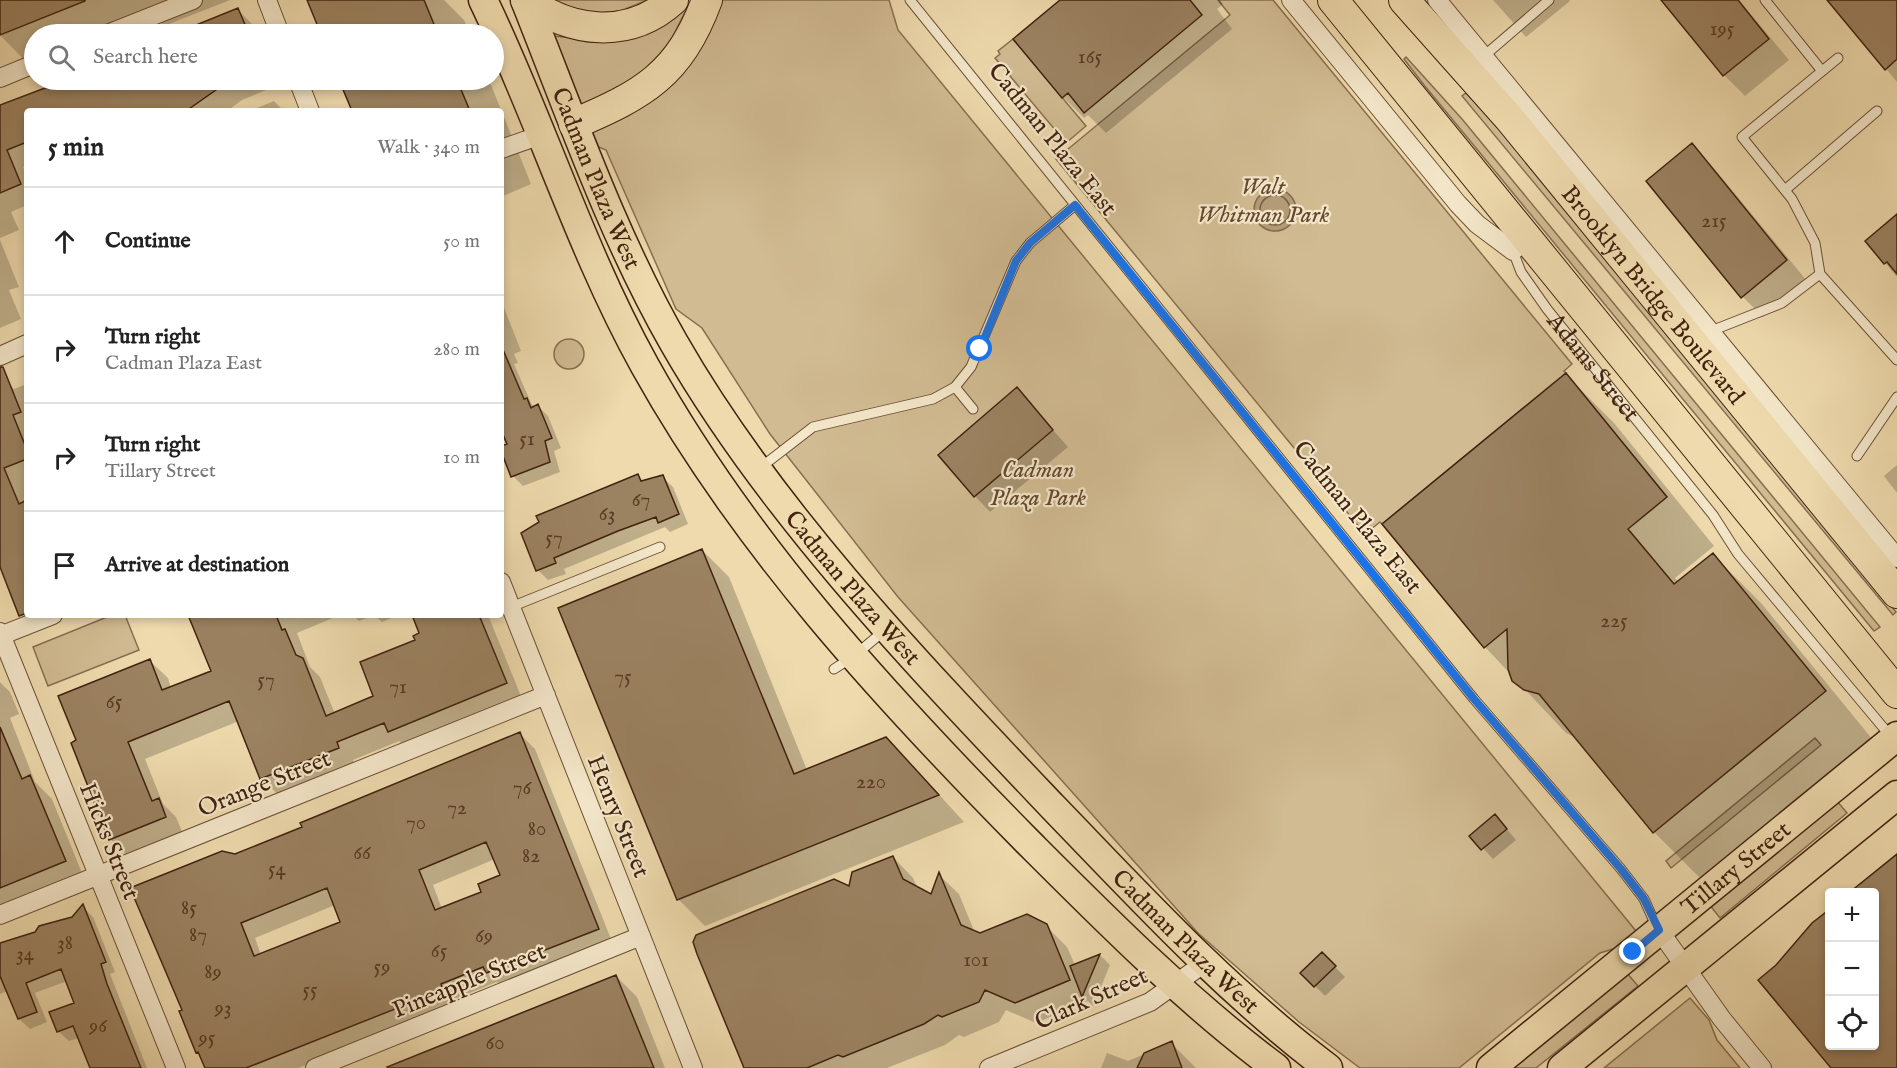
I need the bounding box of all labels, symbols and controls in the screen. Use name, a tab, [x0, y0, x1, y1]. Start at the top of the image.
house number: 195	[1710, 16, 1735, 43]
search box	[24, 24, 504, 90]
icon: search	[45, 41, 78, 74]
text: Search here	[93, 43, 198, 71]
house number: 165	[1078, 44, 1103, 71]
street label: Cadman Plaza East	[980, 57, 1123, 223]
street label: Cadman Plaza West	[544, 83, 647, 275]
text: 5 min	[48, 131, 104, 164]
text: Walk · 340 m	[377, 135, 480, 160]
park label: Walt Whitman Park	[1197, 172, 1330, 231]
street label: Brooklyn Bridge Boulevard	[1553, 180, 1751, 412]
house number: 215	[1701, 208, 1727, 235]
icon: ahead	[48, 225, 81, 258]
text: Continue	[105, 227, 191, 255]
text: 50 m	[443, 229, 480, 254]
street label: Adams Street	[1539, 306, 1646, 429]
text: Turn right	[105, 323, 200, 351]
icon: right	[48, 333, 81, 366]
route start	[966, 335, 992, 361]
text: 280 m	[433, 337, 480, 362]
text: Cadman Plaza East	[105, 351, 262, 376]
house number: 51	[519, 426, 535, 453]
text: Turn right	[105, 431, 200, 459]
street label: Cadman Plaza East	[1285, 435, 1428, 601]
icon: right	[48, 441, 81, 474]
text: 10 m	[443, 445, 480, 470]
park label: Cadman Plaza Park	[990, 455, 1086, 514]
text: Tillary Street	[105, 459, 216, 484]
house number: 67	[632, 487, 650, 514]
house number: 63	[599, 501, 615, 528]
street label: Cadman Plaza West	[777, 505, 927, 673]
house number: 57	[545, 525, 563, 552]
icon: arrive	[48, 549, 81, 582]
text: Arrive at destination	[105, 551, 289, 579]
house number: 225	[1600, 608, 1628, 635]
house number: 75	[614, 664, 632, 691]
house number: 57	[257, 667, 275, 694]
house number: 71	[389, 674, 407, 701]
house number: 65	[106, 689, 123, 716]
street label: Orange Street	[193, 744, 336, 825]
street label: Henry Street	[579, 751, 656, 882]
house number: 220	[856, 769, 886, 796]
house number: 76	[513, 775, 532, 802]
street label: Hicks Street	[71, 779, 146, 905]
house number: 72	[447, 795, 467, 822]
house number: 70	[406, 810, 426, 837]
street label: Tillary Street	[1675, 815, 1798, 923]
house number: 80	[528, 816, 546, 843]
house number: 66	[353, 840, 372, 867]
house number: 82	[522, 843, 540, 870]
house number: 54	[268, 856, 287, 883]
street label: Cadman Plaza West	[1105, 864, 1265, 1022]
map controls	[1825, 888, 1879, 1050]
button: +	[1825, 888, 1879, 942]
house number: 85	[181, 895, 197, 922]
house number: 87	[189, 922, 207, 949]
house number: 69	[475, 923, 493, 950]
house number: 38	[57, 930, 73, 957]
street label: Pineapple Street	[388, 937, 551, 1026]
house number: 65	[431, 938, 448, 965]
route end	[1619, 938, 1645, 964]
house number: 34	[16, 941, 35, 968]
button: −	[1825, 942, 1879, 996]
house number: 101	[963, 947, 989, 974]
house number: 59	[374, 954, 390, 981]
house number: 89	[204, 959, 222, 986]
street label: Clark Street	[1030, 961, 1153, 1038]
house number: 55	[302, 977, 318, 1004]
house number: 93	[213, 995, 232, 1022]
button: locate	[1825, 996, 1879, 1050]
house number: 96	[88, 1013, 108, 1040]
house number: 95	[198, 1025, 216, 1052]
house number: 60	[485, 1030, 505, 1057]

